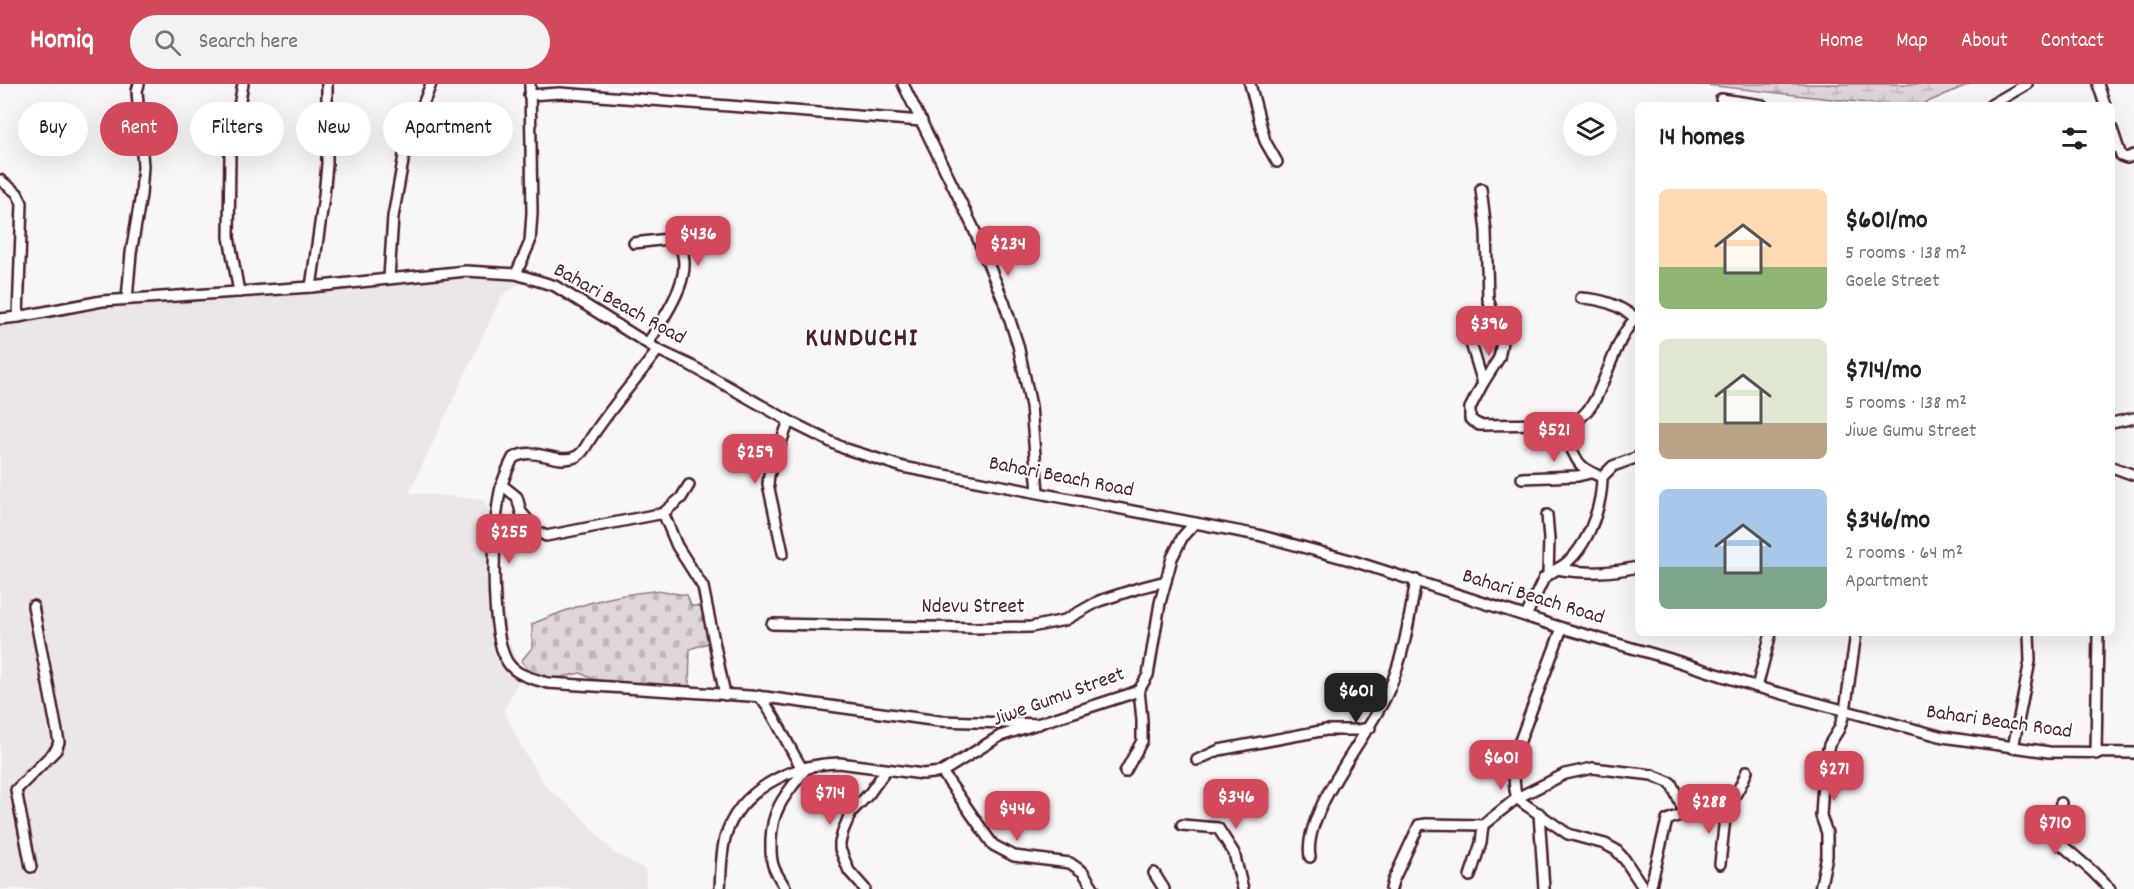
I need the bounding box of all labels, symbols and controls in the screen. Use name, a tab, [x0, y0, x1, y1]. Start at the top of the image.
search box	[130, 15, 550, 69]
text: Homiq	[30, 22, 94, 62]
icon: search	[151, 26, 184, 59]
text: Search here	[199, 27, 298, 58]
text: Home	[1819, 27, 1863, 57]
text: Map	[1896, 27, 1928, 57]
text: About	[1961, 27, 2008, 57]
text: Contact	[2041, 27, 2104, 57]
chip: Buy	[18, 102, 88, 156]
chip: Rent	[100, 102, 178, 156]
chip: Filters	[190, 102, 284, 156]
chip: New	[296, 102, 371, 156]
chip: Apartment	[383, 102, 513, 156]
map controls	[1563, 102, 1617, 156]
button: layers	[1563, 102, 1617, 156]
text: 14 homes	[1659, 120, 1745, 157]
icon: filters	[2058, 122, 2091, 155]
text: $601/mo	[1845, 203, 1928, 240]
icon: home	[1707, 213, 1779, 285]
pin: $436	[662, 216, 734, 267]
text: $436	[679, 221, 717, 249]
pin: $234	[972, 226, 1044, 277]
text: $234	[990, 231, 1026, 259]
text: 5 rooms · 138 m²	[1845, 240, 1967, 268]
street label: Bahari Beach Road	[547, 256, 691, 354]
text: Goele Street	[1845, 268, 1940, 296]
pin: $396	[1453, 306, 1525, 357]
text: $396	[1470, 311, 1508, 339]
district label: KUNDUCHI	[805, 320, 919, 359]
text: $714/mo	[1845, 353, 1921, 390]
icon: home	[1707, 363, 1779, 435]
text: 5 rooms · 138 m²	[1845, 390, 1967, 418]
pin: $521	[1518, 412, 1590, 463]
text: $521	[1538, 417, 1570, 445]
text: Jiwe Gumu Street	[1845, 418, 1976, 446]
pin: $259	[719, 434, 791, 485]
text: $259	[736, 439, 774, 467]
street label: Bahari Beach Road	[986, 449, 1136, 507]
text: $346/mo	[1845, 503, 1930, 540]
icon: home	[1707, 513, 1779, 585]
pin: $255	[473, 514, 545, 565]
text: $255	[490, 519, 528, 547]
text: 2 rooms · 64 m²	[1845, 540, 1963, 568]
street label: Bahari Beach Road	[1458, 562, 1608, 634]
text: Apartment	[1845, 568, 1928, 596]
street label: Ndevu Street	[921, 593, 1025, 623]
street label: Jiwe Gumu Street	[989, 660, 1129, 736]
pin: $601	[1320, 673, 1392, 724]
text: $601	[1338, 678, 1374, 706]
street label: Bahari Beach Road	[1924, 698, 2074, 748]
pin: $601	[1465, 740, 1537, 791]
text: $601	[1483, 745, 1519, 773]
pin: $271	[1798, 751, 1870, 802]
text: $271	[1819, 756, 1849, 784]
pin: $714	[794, 775, 866, 826]
pin: $346	[1200, 779, 1272, 830]
text: $714	[815, 780, 845, 808]
text: $346	[1217, 784, 1255, 812]
pin: $288	[1673, 784, 1745, 835]
text: $288	[1692, 789, 1726, 817]
pin: $446	[981, 791, 1053, 842]
text: $446	[999, 796, 1035, 824]
pin: $710	[2019, 805, 2091, 856]
text: $710	[2038, 810, 2072, 838]

